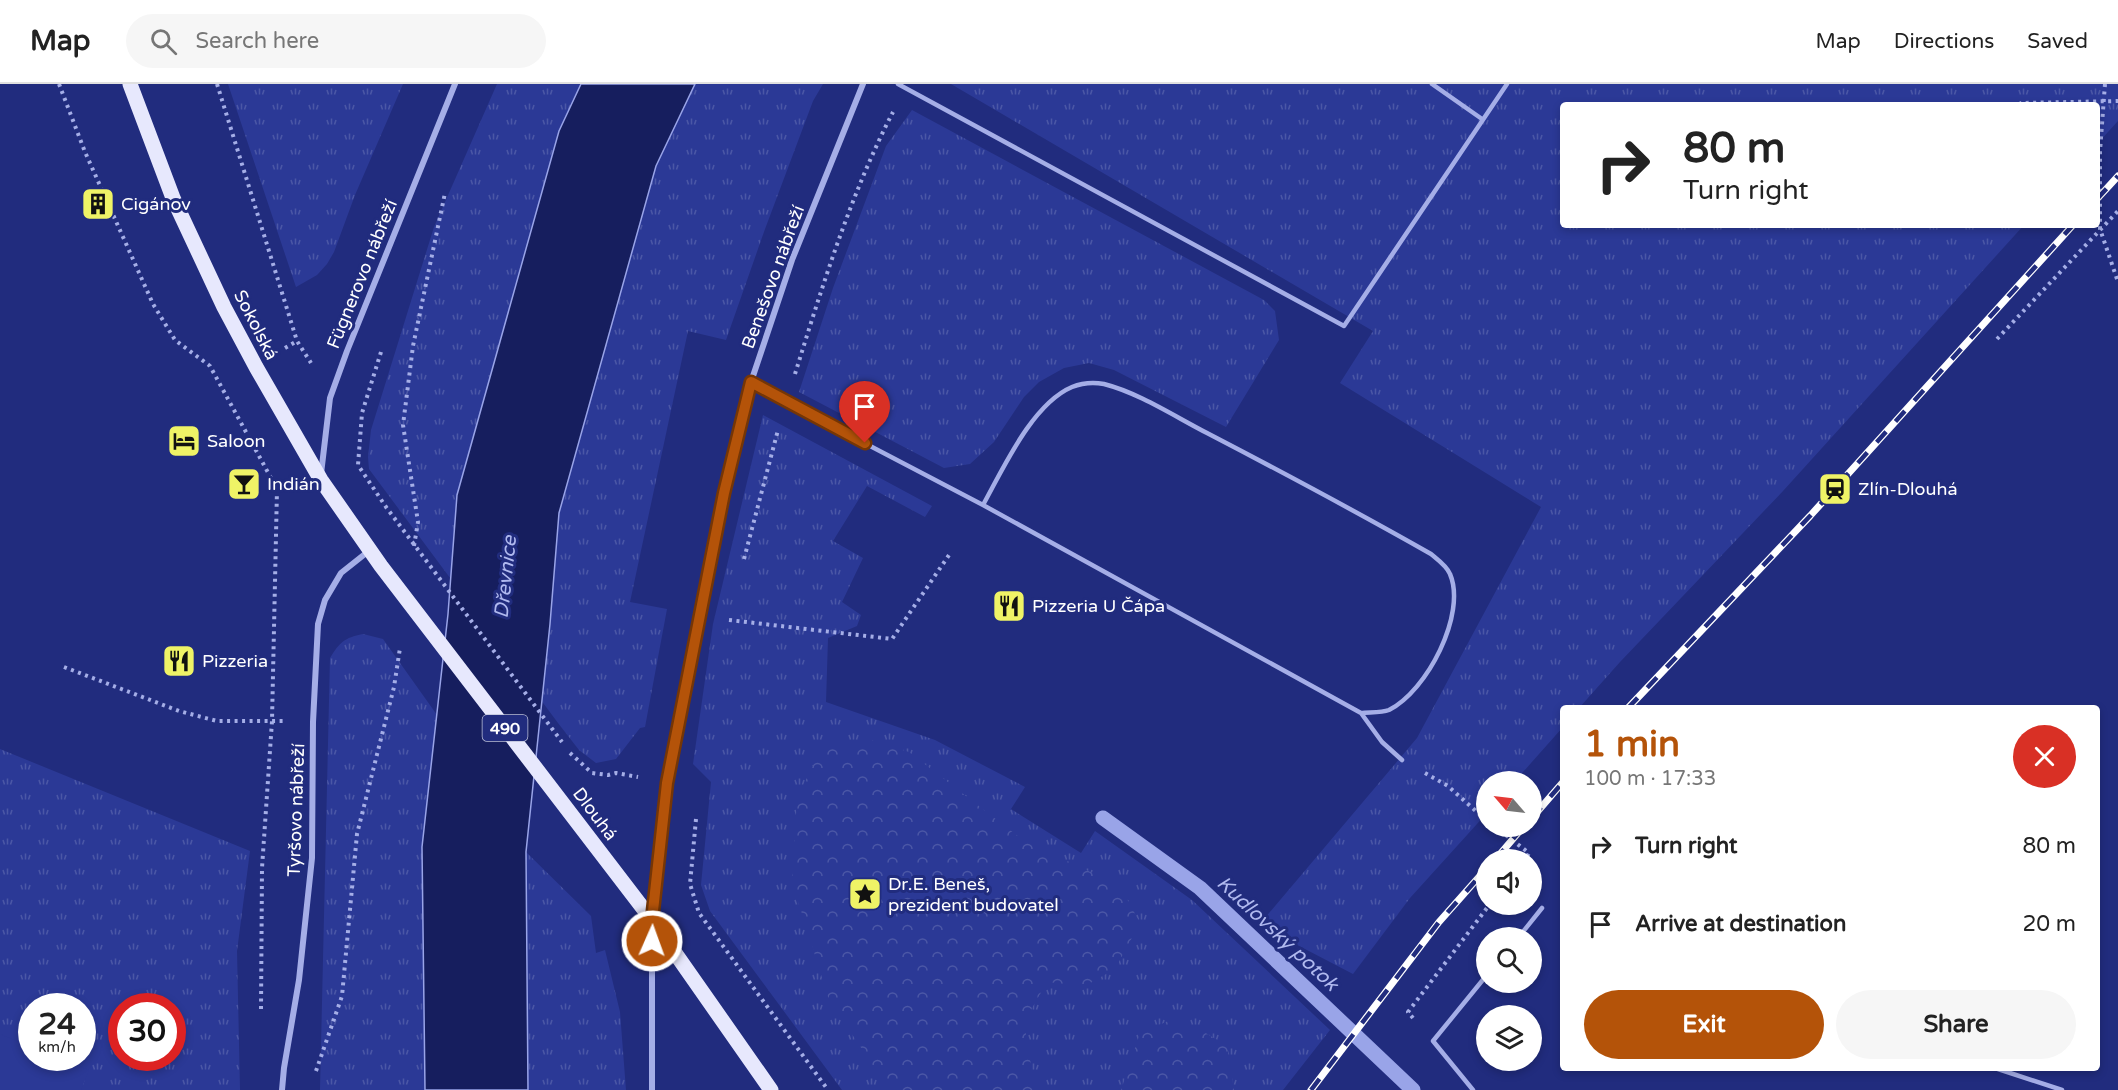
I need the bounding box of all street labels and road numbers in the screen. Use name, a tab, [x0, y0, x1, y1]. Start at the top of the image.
street label: Fügnerovo nábřeží	[322, 196, 402, 352]
street label: Benešovo nábřeží	[737, 202, 809, 352]
street label: Sokolská	[229, 286, 283, 364]
road number: 490	[482, 715, 528, 741]
street label: Tyršovo nábřeží	[283, 742, 309, 877]
street label: Dlouhá	[568, 783, 622, 845]

